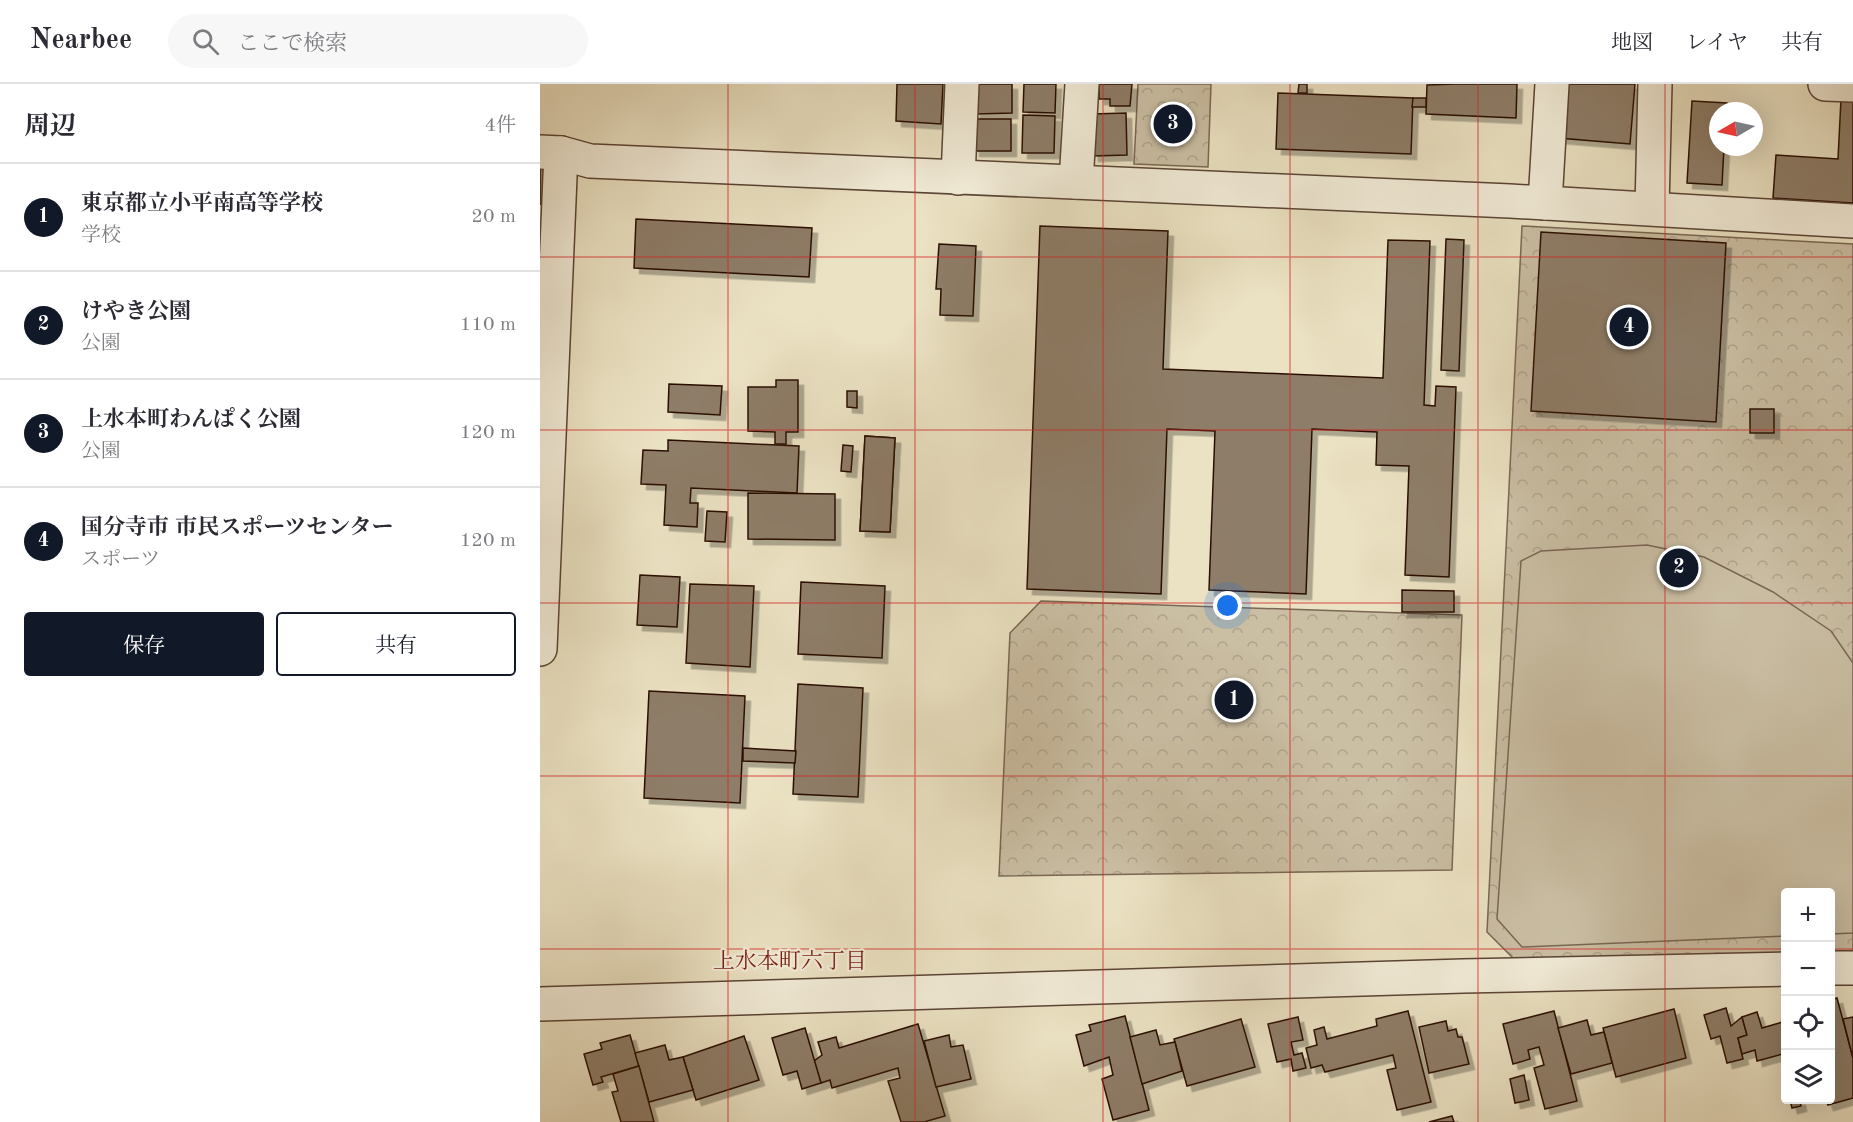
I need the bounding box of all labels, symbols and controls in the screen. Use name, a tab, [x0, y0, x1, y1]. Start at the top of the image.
search box	[168, 14, 588, 68]
icon: search	[189, 25, 222, 58]
text: Nearbee	[30, 27, 132, 55]
text: ここで検索	[237, 33, 347, 55]
text: 地図	[1611, 33, 1653, 54]
text: レイヤ	[1686, 33, 1748, 54]
text: 共有	[1781, 33, 1823, 54]
pin: 3	[1154, 102, 1192, 147]
north arrow	[1709, 102, 1763, 156]
text: 周辺	[24, 114, 76, 140]
text: 4件	[484, 116, 516, 136]
text: 東京都立小平南高等学校	[81, 193, 323, 215]
text: 1	[38, 207, 49, 227]
text: 20 m	[471, 207, 516, 227]
text: 学校	[81, 226, 121, 246]
text: けやき公園	[81, 301, 191, 323]
pin: 4	[1610, 304, 1648, 350]
text: 2	[38, 315, 49, 335]
text: 110 m	[460, 315, 516, 335]
text: 公園	[81, 334, 121, 354]
text: 上水本町わんぱく公園	[81, 409, 301, 431]
text: 3	[38, 423, 49, 443]
text: 120 m	[460, 423, 516, 443]
text: 公園	[81, 442, 121, 462]
text: 国分寺市 市民スポーツセンター	[81, 517, 393, 539]
text: 4	[38, 531, 49, 551]
text: 120 m	[460, 531, 516, 551]
pin: 2	[1660, 546, 1698, 590]
text: スポーツ	[81, 550, 160, 570]
your location	[1213, 591, 1242, 620]
button: 保存	[24, 612, 264, 676]
button: 共有	[276, 612, 516, 676]
pin: 1	[1214, 678, 1254, 722]
map controls	[1781, 888, 1835, 1104]
button: +	[1781, 888, 1835, 942]
button: −	[1781, 942, 1835, 996]
district label: 上水本町六丁目	[713, 949, 867, 973]
button: locate	[1781, 996, 1835, 1050]
button: layers	[1781, 1050, 1835, 1104]

